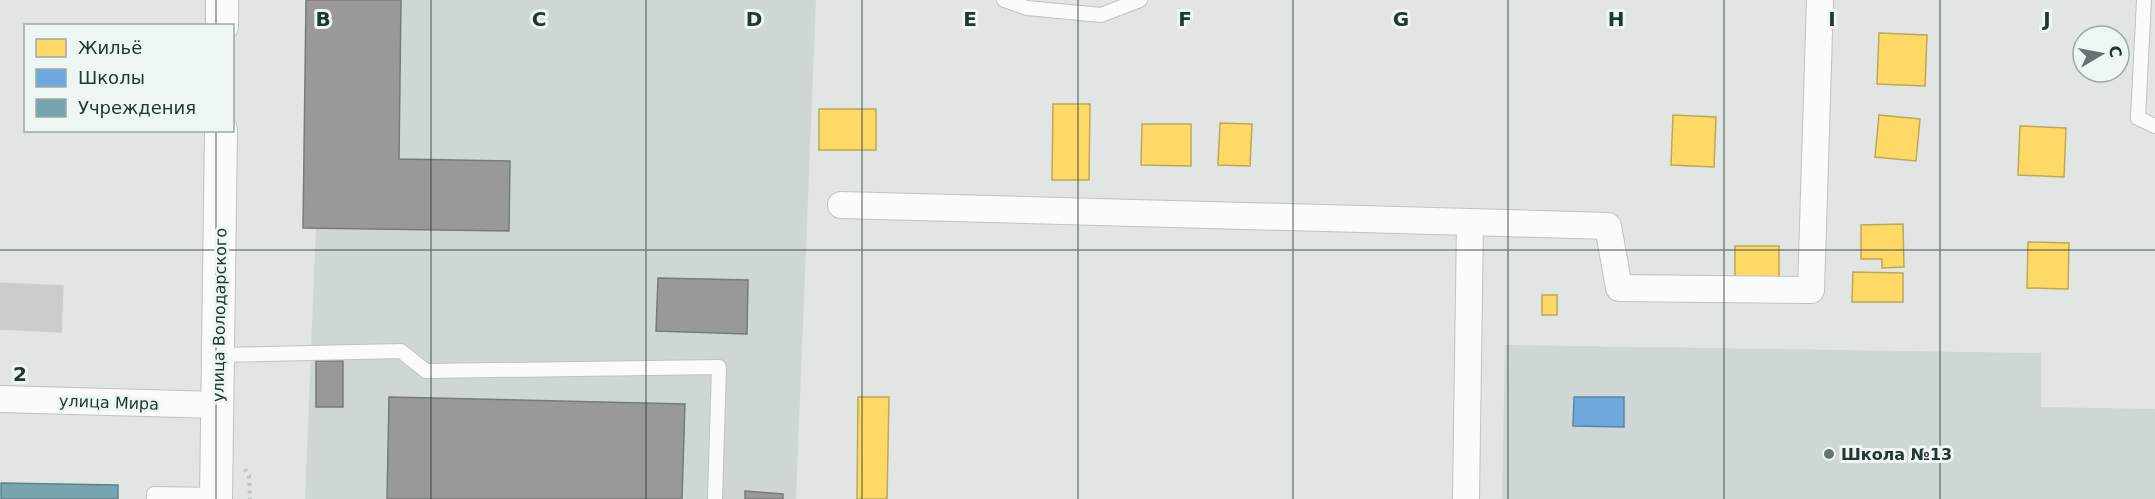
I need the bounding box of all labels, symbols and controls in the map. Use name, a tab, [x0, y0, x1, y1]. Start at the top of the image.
text: B	[315, 7, 331, 31]
text: C	[532, 7, 546, 31]
text: D	[746, 7, 762, 31]
text: E	[963, 7, 977, 31]
text: F	[1178, 7, 1192, 31]
text: G	[1393, 7, 1409, 31]
text: H	[1608, 7, 1624, 31]
text: I	[1828, 7, 1836, 31]
text: J	[2041, 7, 2051, 31]
legend	[24, 24, 234, 132]
north arrow	[2071, 24, 2131, 84]
text: Жильё	[78, 37, 142, 58]
text: С	[2105, 44, 2126, 59]
text: Школы	[78, 67, 145, 88]
text: Учреждения	[78, 97, 196, 118]
street label: улица Володарского	[208, 228, 231, 402]
text: 2	[13, 362, 27, 386]
street label: улица Мира	[59, 391, 159, 414]
place label: Школа №13	[1841, 445, 1952, 464]
marker: Школа №13	[1822, 447, 1836, 461]

